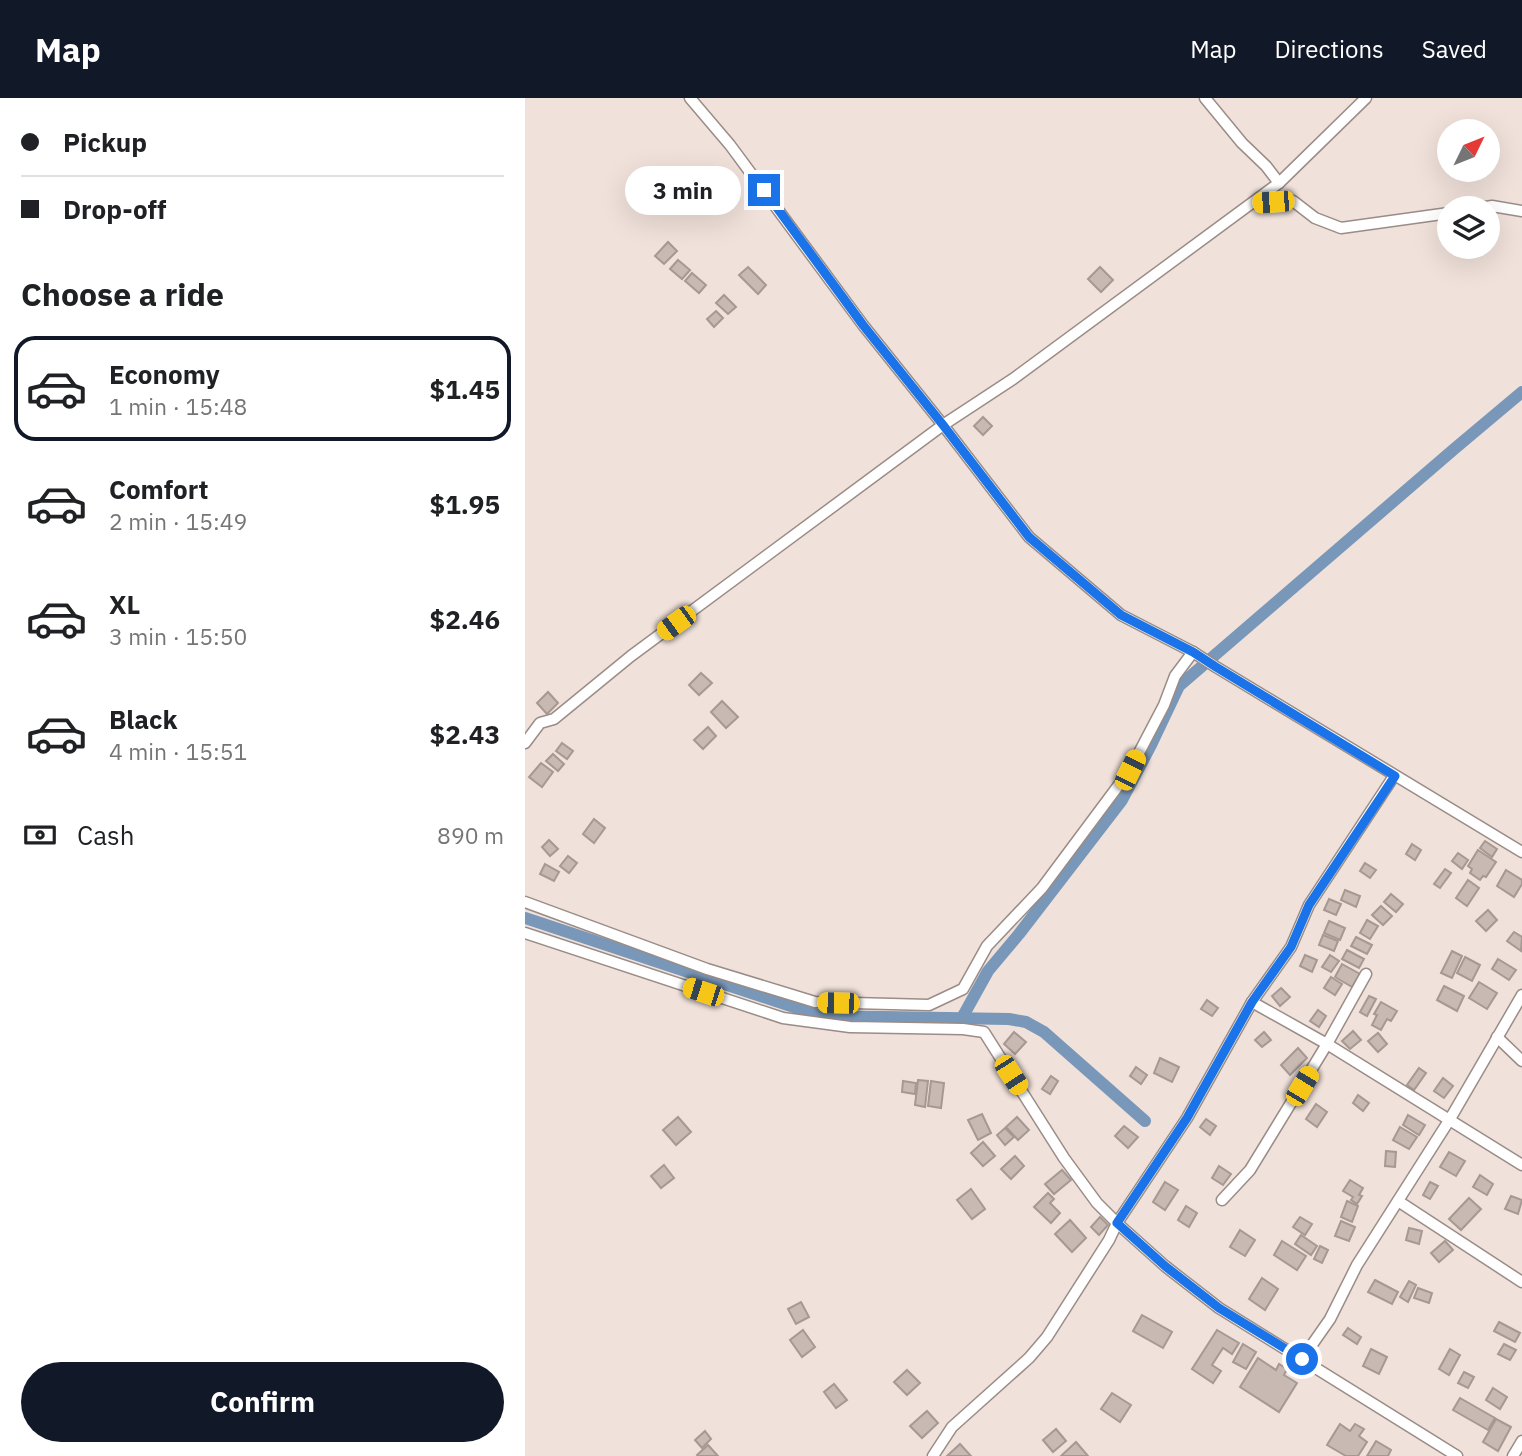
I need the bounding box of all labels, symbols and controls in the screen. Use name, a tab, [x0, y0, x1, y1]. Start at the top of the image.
text: Map	[35, 28, 101, 71]
text: Map	[1190, 33, 1236, 65]
text: Directions	[1274, 33, 1384, 65]
text: Saved	[1422, 33, 1487, 65]
north arrow	[1437, 119, 1500, 182]
map controls	[1437, 119, 1500, 259]
text: Pickup	[63, 125, 147, 159]
callout: 3 min	[624, 166, 740, 214]
route end	[748, 174, 780, 206]
text: 3 min	[653, 175, 713, 205]
car	[1252, 190, 1295, 214]
text: Drop-off	[63, 192, 166, 226]
button: layers	[1437, 196, 1500, 259]
text: Choose a ride	[21, 273, 224, 315]
icon: car	[25, 357, 88, 420]
text: Economy	[109, 357, 220, 391]
text: $1.45	[430, 372, 500, 406]
text: 1 min · 15:48	[109, 391, 247, 421]
icon: car	[25, 472, 88, 535]
text: Comfort	[109, 472, 208, 506]
text: $1.95	[430, 487, 500, 521]
text: 2 min · 15:49	[109, 506, 247, 536]
icon: car	[25, 587, 88, 650]
text: XL	[109, 587, 140, 621]
text: $2.46	[430, 602, 500, 636]
car	[653, 602, 700, 644]
text: 3 min · 15:50	[109, 621, 247, 651]
icon: car	[25, 702, 88, 765]
text: Black	[109, 702, 177, 736]
text: $2.43	[430, 717, 500, 751]
text: 4 min · 15:51	[109, 736, 247, 766]
car	[1112, 747, 1149, 793]
icon: cash	[21, 816, 59, 854]
text: Cash	[77, 818, 134, 852]
text: 890 m	[437, 820, 504, 850]
car	[680, 976, 727, 1008]
car	[817, 992, 860, 1014]
car	[991, 1052, 1032, 1098]
car	[1283, 1063, 1322, 1109]
route start	[1286, 1343, 1318, 1375]
button: Confirm	[21, 1362, 504, 1442]

